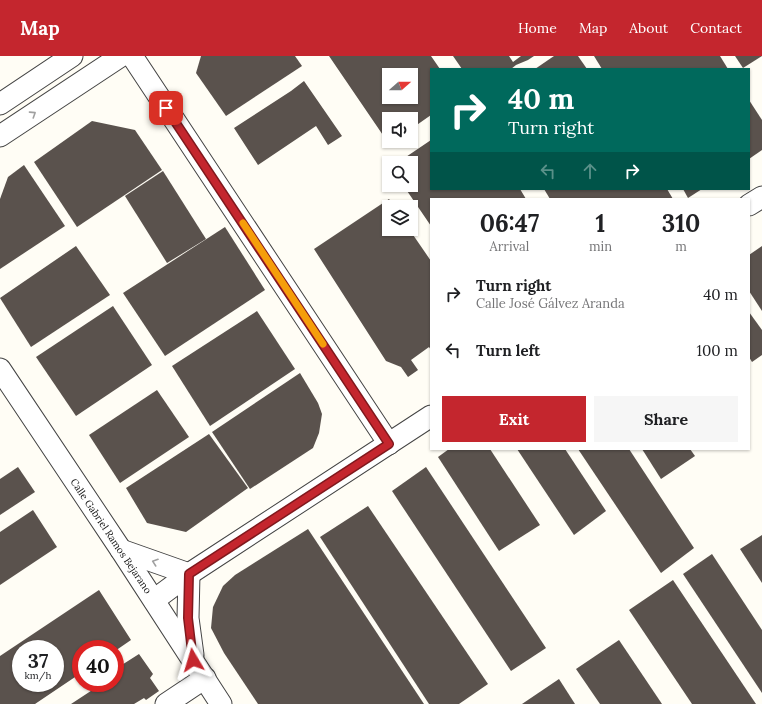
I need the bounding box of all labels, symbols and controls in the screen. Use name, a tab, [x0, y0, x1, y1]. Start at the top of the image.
text: Map	[20, 16, 60, 40]
text: Home	[518, 19, 557, 37]
text: Map	[579, 19, 607, 37]
text: About	[629, 19, 668, 37]
text: Contact	[690, 19, 742, 37]
north arrow	[382, 68, 418, 104]
map controls	[382, 68, 418, 236]
text: 40 m	[508, 81, 574, 117]
icon: right	[442, 84, 494, 136]
pin	[149, 91, 183, 125]
icon: arrive	[155, 97, 177, 119]
one-way arrow	[28, 112, 35, 119]
button: sound	[382, 112, 418, 148]
text: Turn right	[508, 116, 594, 139]
button: search	[382, 156, 418, 192]
icon: left	[537, 160, 559, 182]
icon: ahead	[579, 160, 601, 182]
icon: right	[621, 160, 643, 182]
button: layers	[382, 200, 418, 236]
text: 06:47	[480, 208, 539, 239]
text: 1	[596, 208, 605, 239]
text: 310	[662, 208, 700, 239]
text: Arrival	[490, 238, 529, 255]
text: min	[589, 238, 612, 255]
text: m	[675, 238, 687, 255]
text: Turn right	[476, 276, 552, 295]
icon: right	[442, 283, 464, 305]
text: 40 m	[703, 285, 738, 304]
text: Calle José Gálvez Aranda	[476, 295, 625, 312]
icon: left	[442, 339, 464, 361]
text: Turn left	[476, 341, 540, 360]
text: 100 m	[697, 341, 738, 360]
button: Exit	[442, 396, 586, 442]
button: Share	[594, 396, 738, 442]
street label: Calle Gabriel Ramos Bejarano	[67, 476, 155, 596]
one-way arrow	[152, 558, 159, 566]
position arrow	[172, 639, 214, 681]
speed limit sign: 40	[72, 640, 124, 692]
text: 37	[28, 648, 48, 673]
text: km/h	[24, 669, 52, 682]

